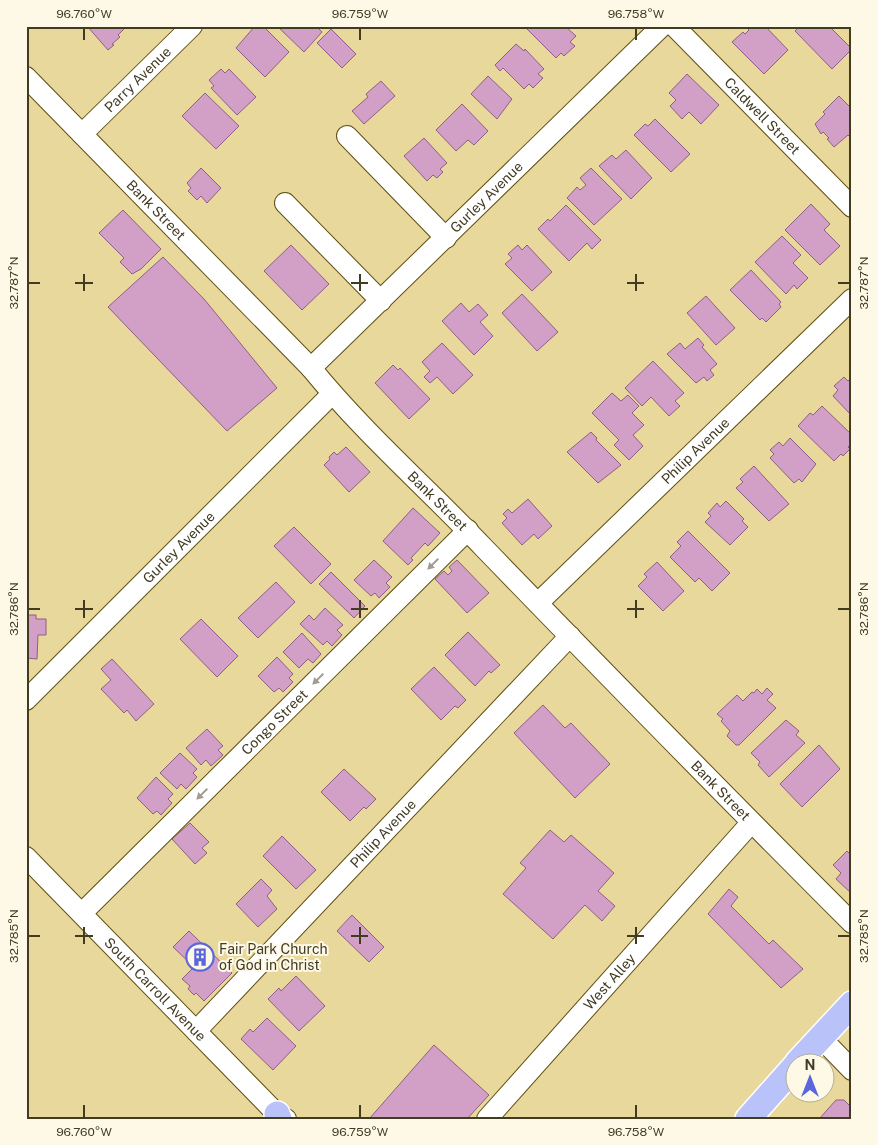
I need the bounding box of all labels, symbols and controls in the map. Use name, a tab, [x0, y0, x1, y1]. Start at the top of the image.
text: 96.760°W	[56, 7, 112, 21]
text: 96.759°W	[332, 7, 389, 21]
text: 96.758°W	[608, 7, 665, 21]
street label: Parry Avenue	[101, 43, 174, 115]
street label: Caldwell Street	[721, 74, 803, 157]
street label: Gurley Avenue	[447, 158, 526, 236]
street label: Bank Street	[123, 177, 189, 243]
text: 32.787°N	[7, 256, 21, 310]
text: 32.787°N	[857, 256, 871, 310]
street label: Philip Avenue	[658, 414, 733, 487]
street label: Bank Street	[404, 468, 471, 534]
street label: Gurley Avenue	[140, 508, 218, 586]
one-way arrow	[427, 558, 439, 570]
text: 32.786°N	[7, 582, 21, 636]
text: 32.786°N	[857, 582, 871, 636]
one-way arrow	[312, 673, 324, 685]
street label: Congo Street	[238, 686, 311, 758]
street label: Bank Street	[688, 757, 753, 824]
one-way arrow	[197, 787, 209, 799]
street label: Philip Avenue	[347, 796, 419, 871]
text: 32.785°N	[7, 909, 21, 963]
text: 32.785°N	[857, 909, 871, 963]
street label: South Carroll Avenue	[101, 934, 209, 1044]
place label: Fair Park Church of God in Christ	[219, 941, 328, 973]
building icon: Fair Park Church of God in Christ	[185, 942, 215, 972]
street label: West Alley	[580, 950, 639, 1013]
north arrow	[786, 1052, 836, 1102]
text: N	[805, 1057, 815, 1073]
text: 96.760°W	[56, 1125, 112, 1139]
text: 96.759°W	[332, 1125, 389, 1139]
text: 96.758°W	[608, 1125, 665, 1139]

